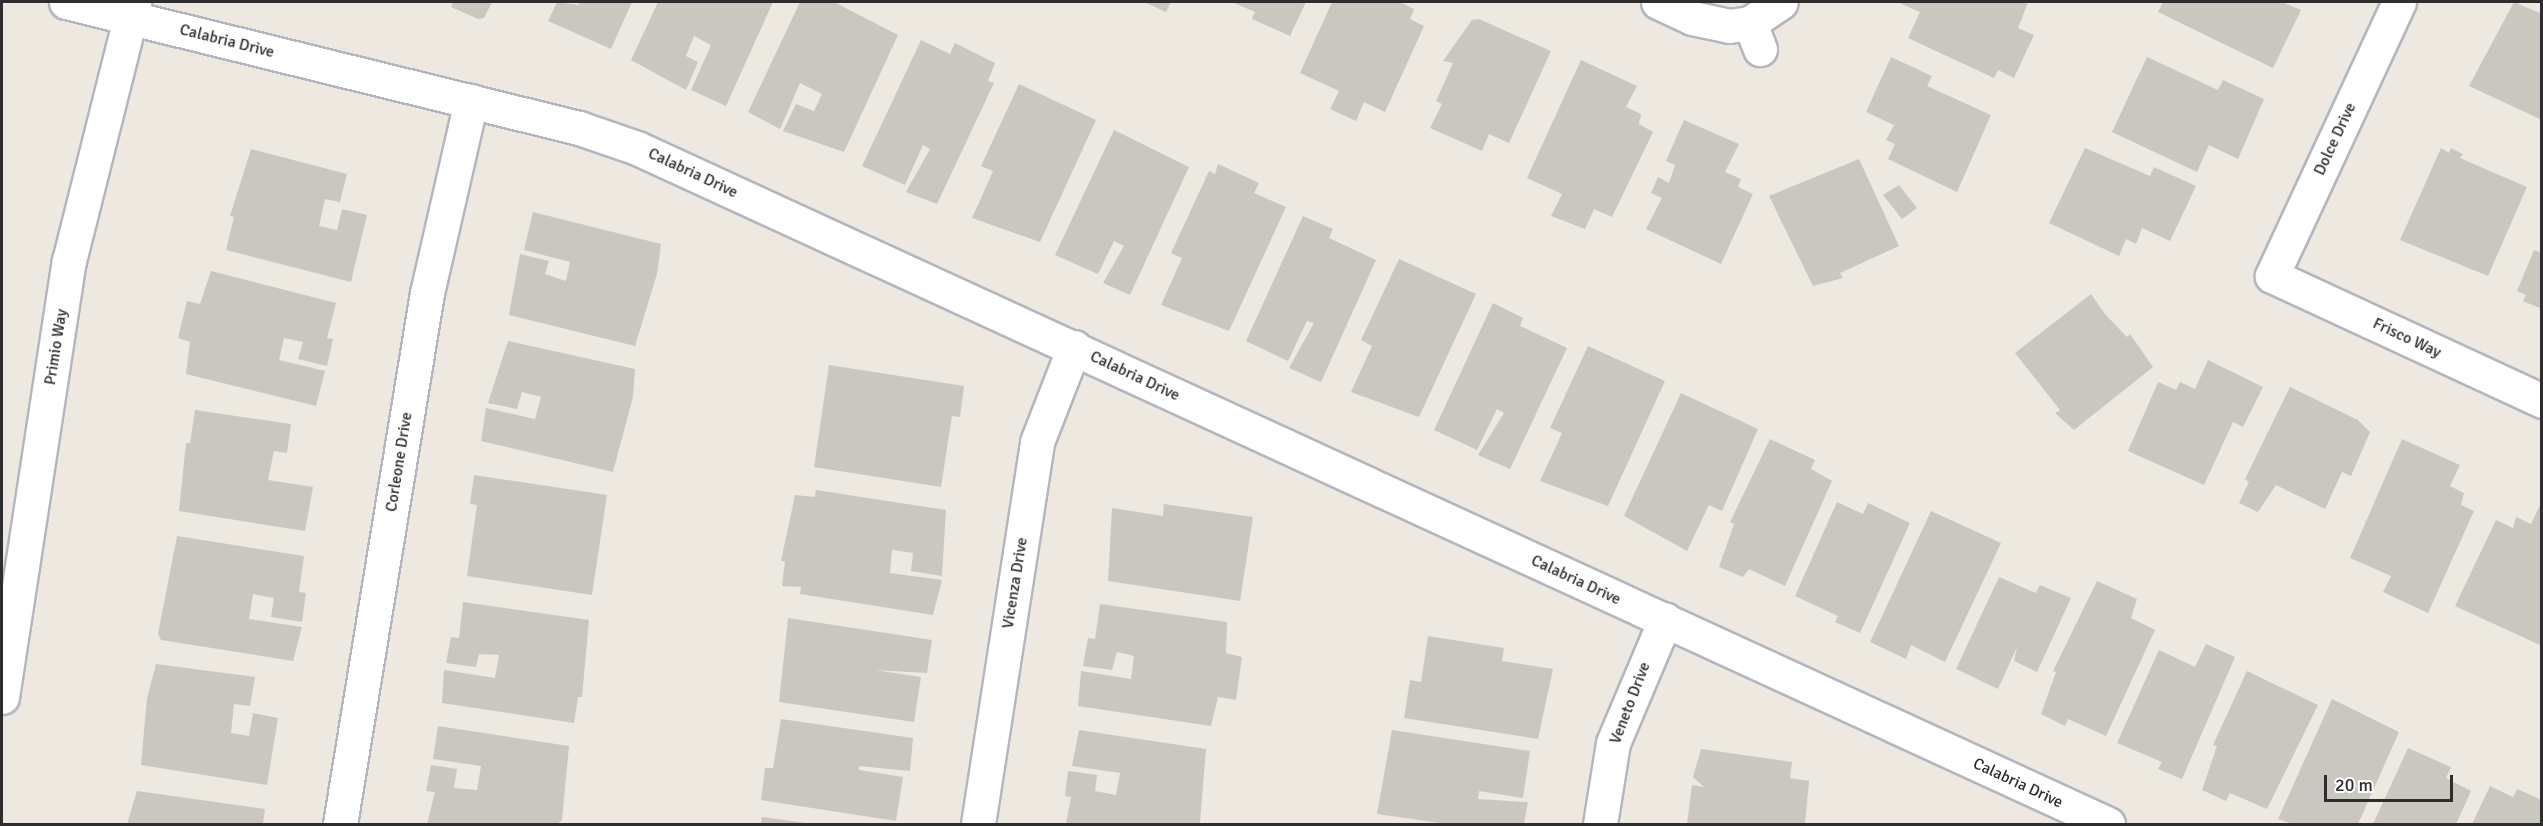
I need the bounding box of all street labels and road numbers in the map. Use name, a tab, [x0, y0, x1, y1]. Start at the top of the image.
street label: Calabria Drive	[178, 20, 276, 62]
street label: Dolce Drive	[2310, 100, 2360, 178]
street label: Calabria Drive	[645, 144, 741, 202]
street label: Primio Way	[41, 308, 71, 386]
street label: Frisco Way	[2370, 314, 2444, 362]
street label: Calabria Drive	[1087, 347, 1183, 405]
street label: Corleone Drive	[382, 411, 416, 513]
street label: Vicenza Drive	[998, 536, 1032, 630]
street label: Calabria Drive	[1528, 551, 1624, 609]
street label: Veneto Drive	[1606, 659, 1654, 747]
street label: Calabria Drive	[1970, 754, 2066, 812]

